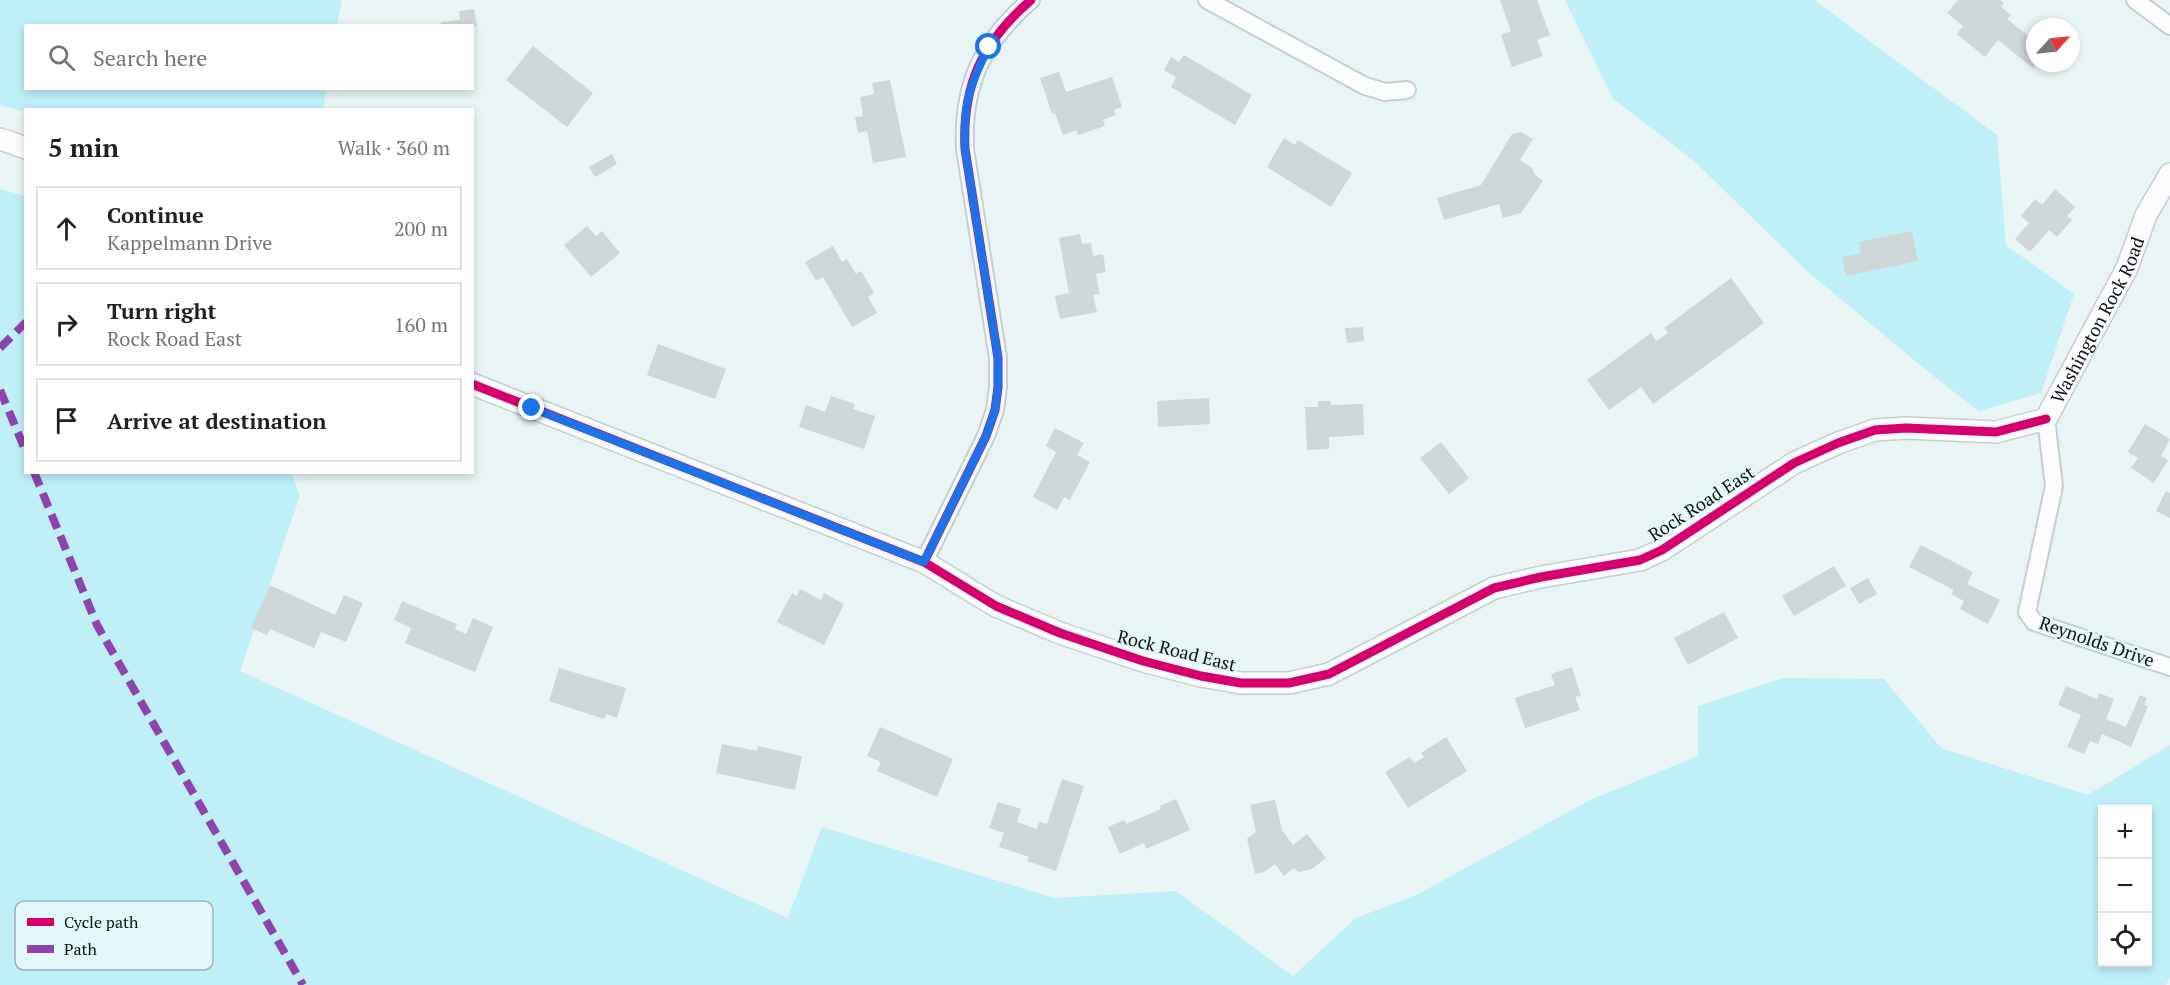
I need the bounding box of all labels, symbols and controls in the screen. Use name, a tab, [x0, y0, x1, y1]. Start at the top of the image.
north arrow	[2026, 18, 2080, 72]
search box	[24, 24, 474, 90]
route start	[975, 33, 1001, 59]
icon: search	[45, 41, 78, 74]
text: Search here	[93, 43, 207, 72]
text: 5 min	[48, 130, 119, 164]
text: Walk · 360 m	[338, 134, 450, 161]
text: Continue	[107, 200, 204, 229]
icon: ahead	[50, 212, 83, 245]
text: 200 m	[394, 215, 448, 242]
text: Kappelmann Drive	[107, 229, 272, 256]
street label: Washington Rock Road	[2045, 233, 2149, 407]
text: Turn right	[107, 296, 216, 325]
icon: right	[50, 308, 83, 341]
text: 160 m	[394, 311, 448, 338]
text: Rock Road East	[107, 325, 242, 352]
route end	[518, 394, 544, 420]
icon: arrive	[50, 404, 83, 437]
text: Arrive at destination	[107, 406, 326, 435]
street label: Rock Road East	[1643, 460, 1759, 546]
street label: Reynolds Drive	[2036, 610, 2158, 672]
street label: Rock Road East	[1115, 624, 1239, 676]
map controls	[2098, 805, 2152, 967]
button: +	[2098, 805, 2152, 859]
button: −	[2098, 859, 2152, 913]
legend	[15, 901, 213, 970]
text: Cycle path	[64, 911, 139, 933]
button: locate	[2098, 913, 2152, 967]
text: Path	[64, 938, 98, 960]

